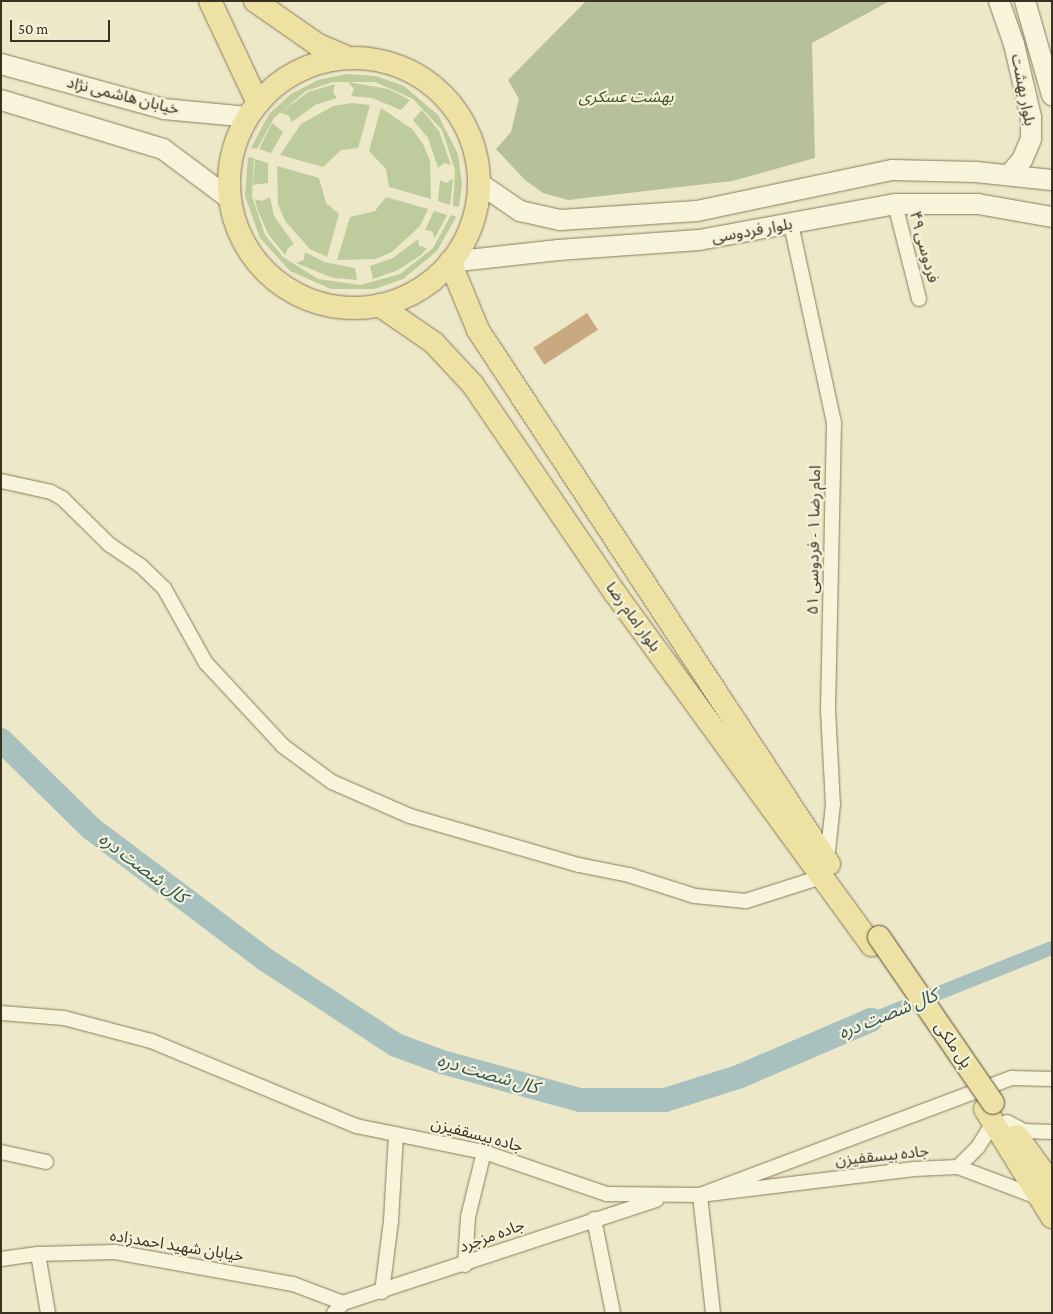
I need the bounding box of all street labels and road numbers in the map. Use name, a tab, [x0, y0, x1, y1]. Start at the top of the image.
street label: بلوار بهشت	[1007, 52, 1039, 128]
street label: خیابان هاشمی نژاد	[65, 73, 181, 119]
street label: فردوسی ۴۹	[905, 209, 943, 285]
street label: بلوار فردوسی	[710, 214, 794, 248]
street label: امام رضا ۱ - فردوسی ۵۱	[803, 465, 825, 615]
street label: بلوار امام رضا	[601, 578, 665, 656]
street label: پل ملکی	[930, 1018, 976, 1072]
street label: جاده بیسقفیزن	[429, 1114, 525, 1156]
street label: جاده بیسقفیزن	[834, 1142, 930, 1170]
street label: جاده مزجرد	[457, 1215, 527, 1257]
street label: خیابان شهید احمدزاده	[109, 1226, 245, 1266]

